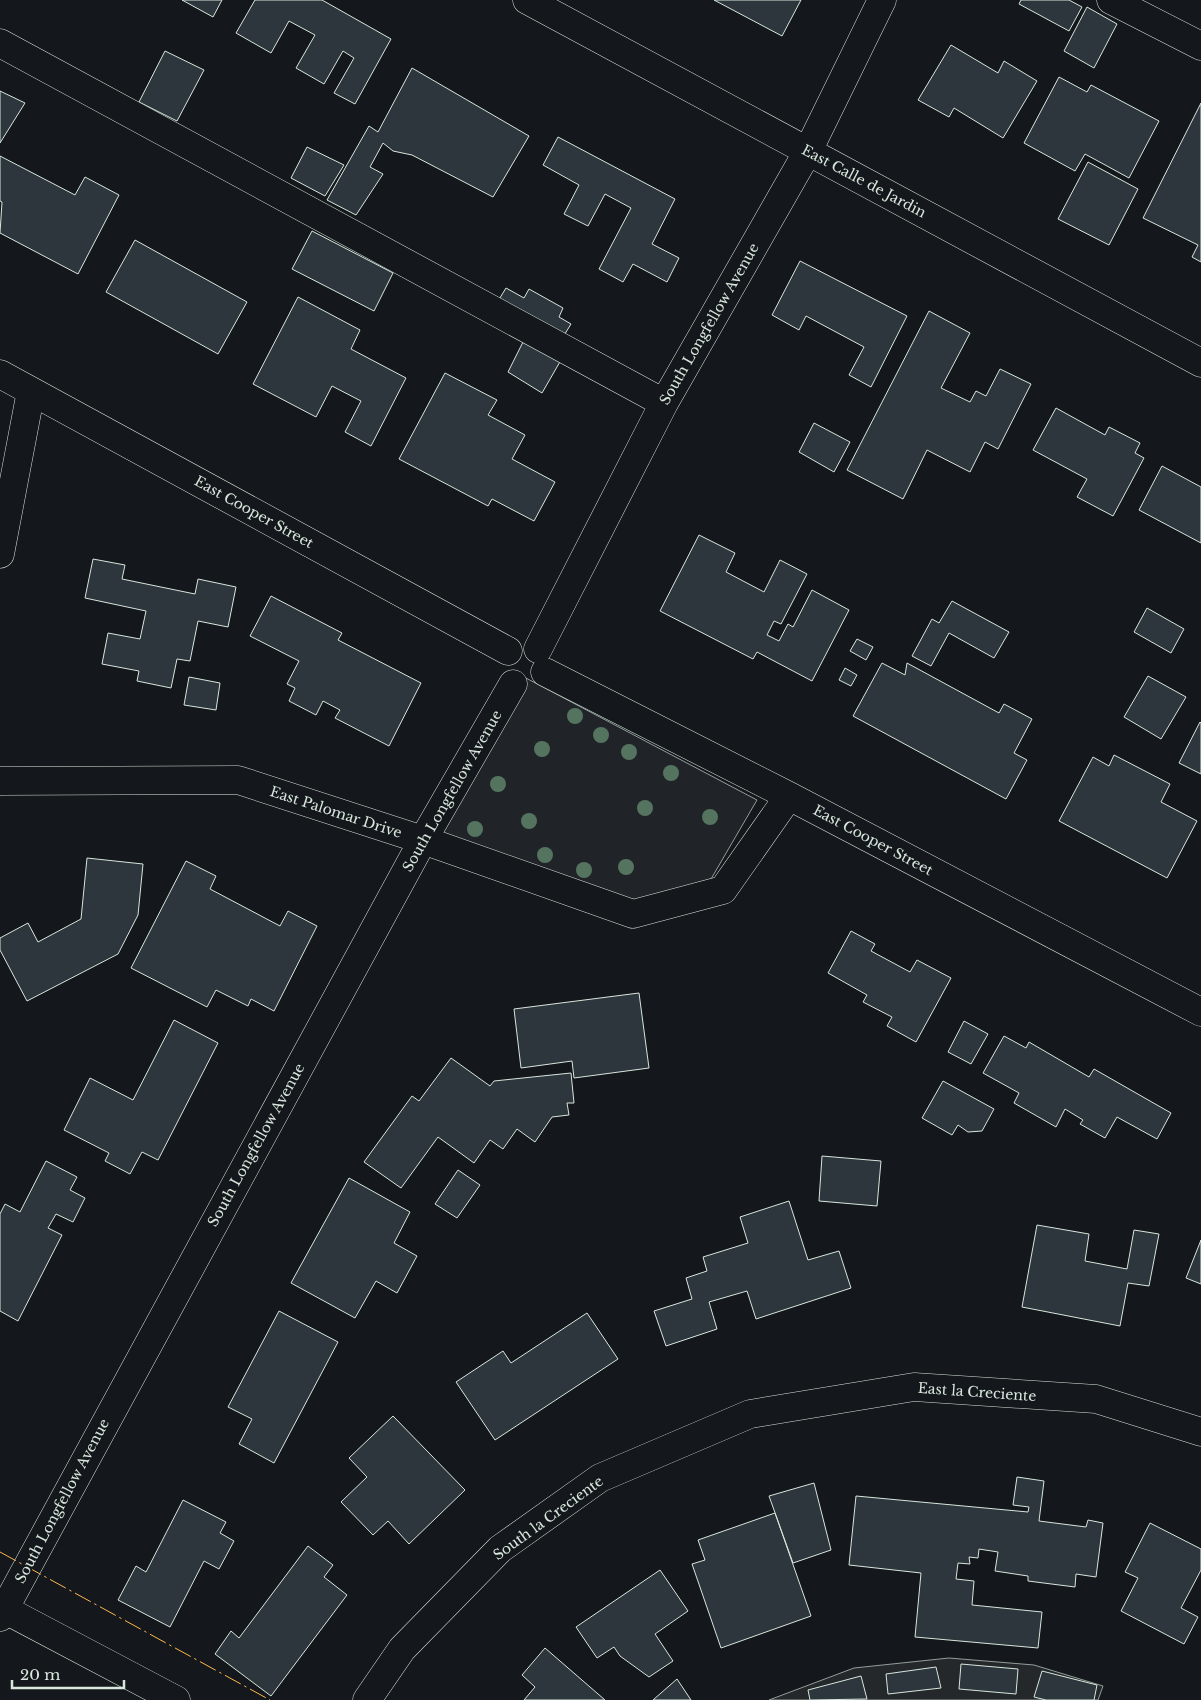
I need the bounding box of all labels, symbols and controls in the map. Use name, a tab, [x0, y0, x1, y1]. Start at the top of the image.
street label: East Calle de Jardin	[799, 141, 930, 222]
street label: South Longfellow Avenue	[655, 240, 763, 408]
street label: East Cooper Street	[191, 472, 317, 552]
street label: South Longfellow Avenue	[398, 707, 506, 875]
street label: East Palomar Drive	[268, 782, 404, 842]
street label: East Cooper Street	[810, 801, 937, 880]
street label: South Longfellow Avenue	[204, 1060, 308, 1230]
street label: East la Creciente	[917, 1379, 1037, 1405]
street label: South Longfellow Avenue	[11, 1416, 113, 1586]
street label: South la Creciente	[489, 1472, 607, 1564]
scale bar	[12, 1658, 125, 1690]
text: 20 m	[20, 1665, 60, 1684]

